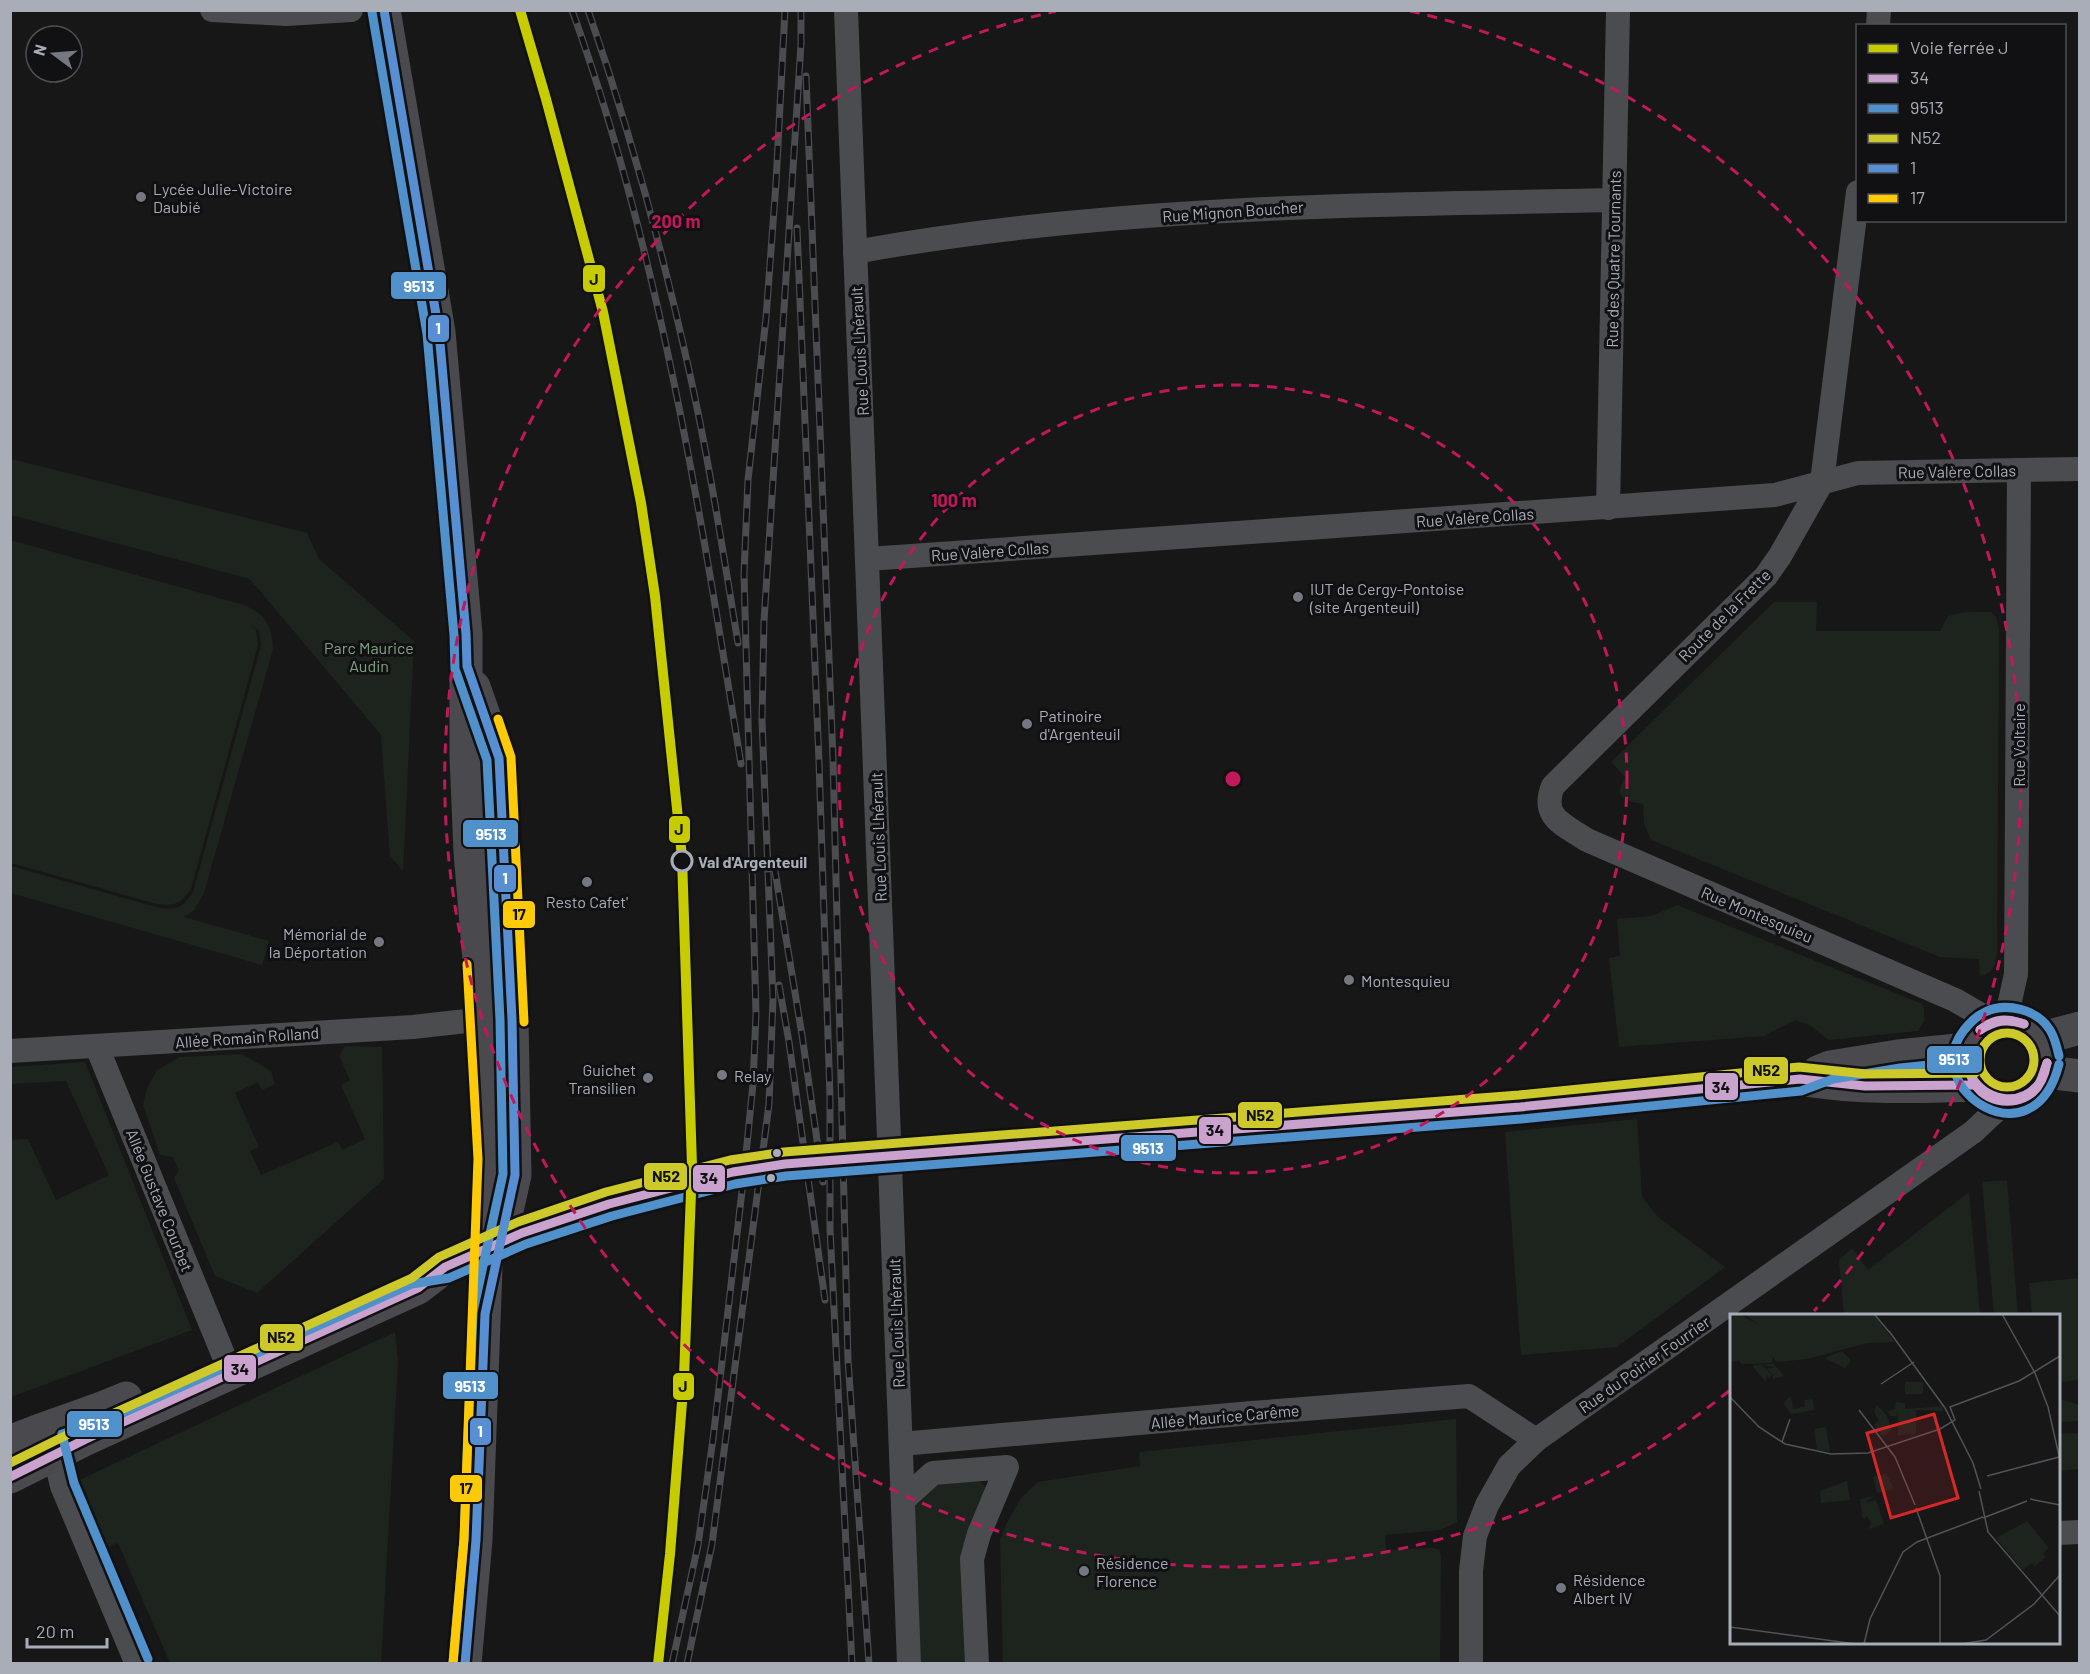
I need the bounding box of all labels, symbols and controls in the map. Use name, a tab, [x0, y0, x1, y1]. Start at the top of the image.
north arrow	[24, 24, 84, 84]
legend	[1856, 24, 2066, 222]
text: Voie ferrée J	[1910, 36, 2009, 58]
text: N	[29, 42, 50, 57]
text: 34	[1910, 66, 1929, 88]
text: 9513	[1910, 96, 1944, 118]
text: N52	[1910, 126, 1941, 148]
text: 1	[1910, 156, 1916, 178]
street label: Rue des Quatre Tournants	[1602, 170, 1624, 348]
place label: Lycée Julie-Victoire Daubié	[153, 179, 292, 216]
text: 17	[1910, 186, 1925, 208]
marker: Lycée Julie-Victoire Daubié	[134, 190, 148, 204]
street label: Rue Mignon Boucher	[1162, 197, 1305, 225]
text: 200 m	[651, 210, 701, 232]
line badge: J	[582, 264, 606, 293]
text: J	[589, 269, 599, 288]
line badge: 9513	[390, 271, 447, 300]
text: 9513	[403, 276, 435, 295]
street label: Rue Louis Lhérault	[846, 286, 872, 416]
line badge: 1	[427, 314, 450, 343]
text: 1	[435, 318, 441, 337]
street label: Rue Valère Collas	[1898, 460, 2016, 482]
text: 100 m	[931, 489, 977, 511]
street label: Rue Valère Collas	[1415, 503, 1535, 531]
street label: Rue Valère Collas	[930, 537, 1050, 565]
street label: Route de la Frette	[1674, 565, 1774, 665]
place label: IUT de Cergy-Pontoise (site Argenteuil)	[1309, 579, 1464, 616]
marker: IUT de Cergy-Pontoise (site Argenteuil)	[1291, 590, 1305, 604]
park label: Parc Maurice Audin	[324, 638, 414, 675]
street label: Rue Voltaire	[2009, 703, 2028, 787]
place label: Patinoire d'Argenteuil	[1039, 706, 1120, 743]
marker: Patinoire d'Argenteuil	[1020, 717, 1034, 731]
centre of rings	[1223, 769, 1243, 789]
street label: Rue Louis Lhérault	[866, 772, 890, 902]
line badge: J	[668, 815, 691, 844]
line badge: 9513	[462, 819, 519, 848]
text: J	[674, 819, 684, 838]
text: 9513	[475, 824, 507, 843]
marker: Val d'Argenteuil	[671, 850, 693, 872]
place label: Val d'Argenteuil	[698, 852, 807, 871]
line badge: 1	[493, 864, 517, 893]
text: 1	[502, 868, 508, 887]
marker: Resto Cafet'	[580, 875, 594, 889]
street label: Rue Montesquieu	[1698, 882, 1816, 946]
place label: Resto Cafet'	[546, 892, 628, 911]
line badge: 17	[502, 900, 536, 929]
text: 17	[512, 904, 526, 923]
place label: Mémorial de la Déportation	[269, 924, 367, 961]
marker: Mémorial de la Déportation	[372, 935, 386, 949]
place label: Montesquieu	[1361, 971, 1450, 990]
marker: Montesquieu	[1342, 973, 1356, 987]
street label: Allée Romain Rolland	[174, 1022, 320, 1052]
line badge: 9513	[1926, 1045, 1983, 1074]
text: 9513	[1938, 1049, 1970, 1068]
line badge: N52	[1743, 1056, 1789, 1085]
place label: Guichet Transilien	[568, 1060, 636, 1097]
text: N52	[1752, 1060, 1780, 1079]
place label: Relay	[734, 1066, 772, 1085]
marker: Relay	[715, 1068, 729, 1082]
marker: Guichet Transilien	[641, 1071, 655, 1085]
line badge: 34	[1704, 1072, 1739, 1101]
text: 34	[1712, 1077, 1730, 1096]
line badge: N52	[1237, 1101, 1283, 1129]
text: N52	[1246, 1105, 1274, 1124]
line badge: 34	[1198, 1116, 1232, 1145]
text: 34	[1206, 1120, 1224, 1139]
street label: Allée Gustave Courbet	[123, 1126, 197, 1274]
line badge: 9513	[1120, 1134, 1177, 1162]
text: 9513	[1132, 1138, 1164, 1157]
unlabelled marker	[771, 1147, 783, 1159]
line badge: N52	[643, 1162, 688, 1191]
line badge: 34	[692, 1164, 726, 1193]
text: N52	[652, 1166, 680, 1185]
text: 34	[700, 1168, 718, 1187]
unlabelled marker	[765, 1172, 777, 1184]
street label: Rue Louis Lhérault	[884, 1258, 908, 1388]
street label: Rue du Poirier Fourrier	[1575, 1311, 1713, 1416]
inset map	[1730, 1314, 2060, 1644]
line badge: N52	[259, 1323, 304, 1352]
text: N52	[267, 1327, 295, 1346]
line badge: 34	[223, 1354, 257, 1383]
text: 34	[231, 1359, 249, 1378]
line badge: 9513	[442, 1371, 499, 1400]
line badge: J	[672, 1372, 695, 1401]
text: 9513	[454, 1376, 486, 1395]
text: J	[678, 1376, 688, 1395]
street label: Allée Maurice Carême	[1150, 1400, 1300, 1432]
line badge: 9513	[66, 1410, 123, 1438]
text: 9513	[78, 1414, 110, 1433]
line badge: 1	[469, 1417, 492, 1446]
text: 1	[477, 1421, 483, 1440]
line badge: 17	[449, 1474, 483, 1503]
text: 17	[459, 1478, 473, 1497]
place label: Résidence Florence	[1096, 1553, 1168, 1590]
marker: Résidence Florence	[1077, 1564, 1091, 1578]
place label: Résidence Albert IV	[1573, 1570, 1645, 1607]
marker: Résidence Albert IV	[1554, 1581, 1568, 1595]
scale bar	[27, 1611, 106, 1649]
text: 20 m	[36, 1620, 74, 1642]

